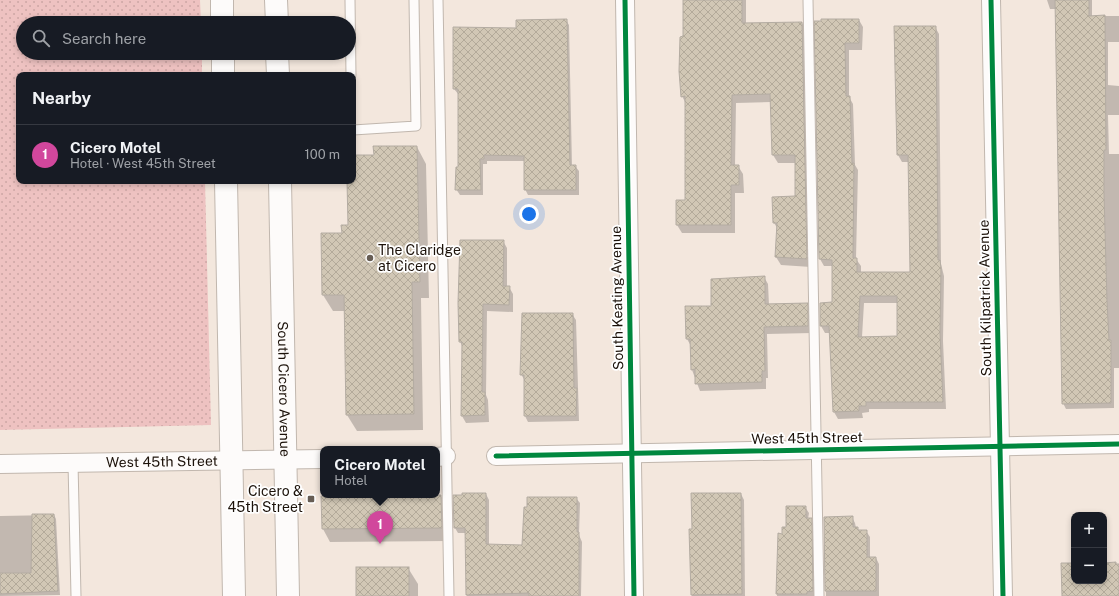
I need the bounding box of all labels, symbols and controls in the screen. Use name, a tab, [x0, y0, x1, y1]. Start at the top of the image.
search box	[16, 16, 356, 60]
icon: search	[30, 27, 52, 49]
text: Search here	[62, 30, 146, 47]
text: Nearby	[32, 88, 91, 108]
text: Cicero Motel	[70, 139, 161, 156]
text: 1	[42, 147, 48, 162]
text: 100 m	[304, 147, 340, 162]
text: Hotel · West 45th Street	[70, 156, 216, 171]
your location	[519, 204, 539, 224]
street label: South Kilpatrick Avenue	[976, 220, 994, 376]
street label: South Keating Avenue	[608, 226, 626, 370]
place label: The Claridge at Cicero	[378, 242, 461, 274]
marker: The Claridge at Cicero	[365, 253, 375, 263]
street label: South Cicero Avenue	[275, 321, 293, 457]
street label: West 45th Street	[751, 429, 863, 447]
popup	[320, 446, 440, 498]
street label: West 45th Street	[106, 453, 218, 470]
text: Cicero Motel	[334, 456, 426, 473]
text: Hotel	[334, 473, 367, 488]
place label: Cicero & 45th Street	[228, 483, 303, 515]
marker: Cicero & 45th Street	[306, 494, 316, 504]
pin: 1	[367, 511, 393, 544]
map controls	[1071, 512, 1107, 584]
button: +	[1071, 512, 1107, 548]
button: −	[1071, 548, 1107, 584]

